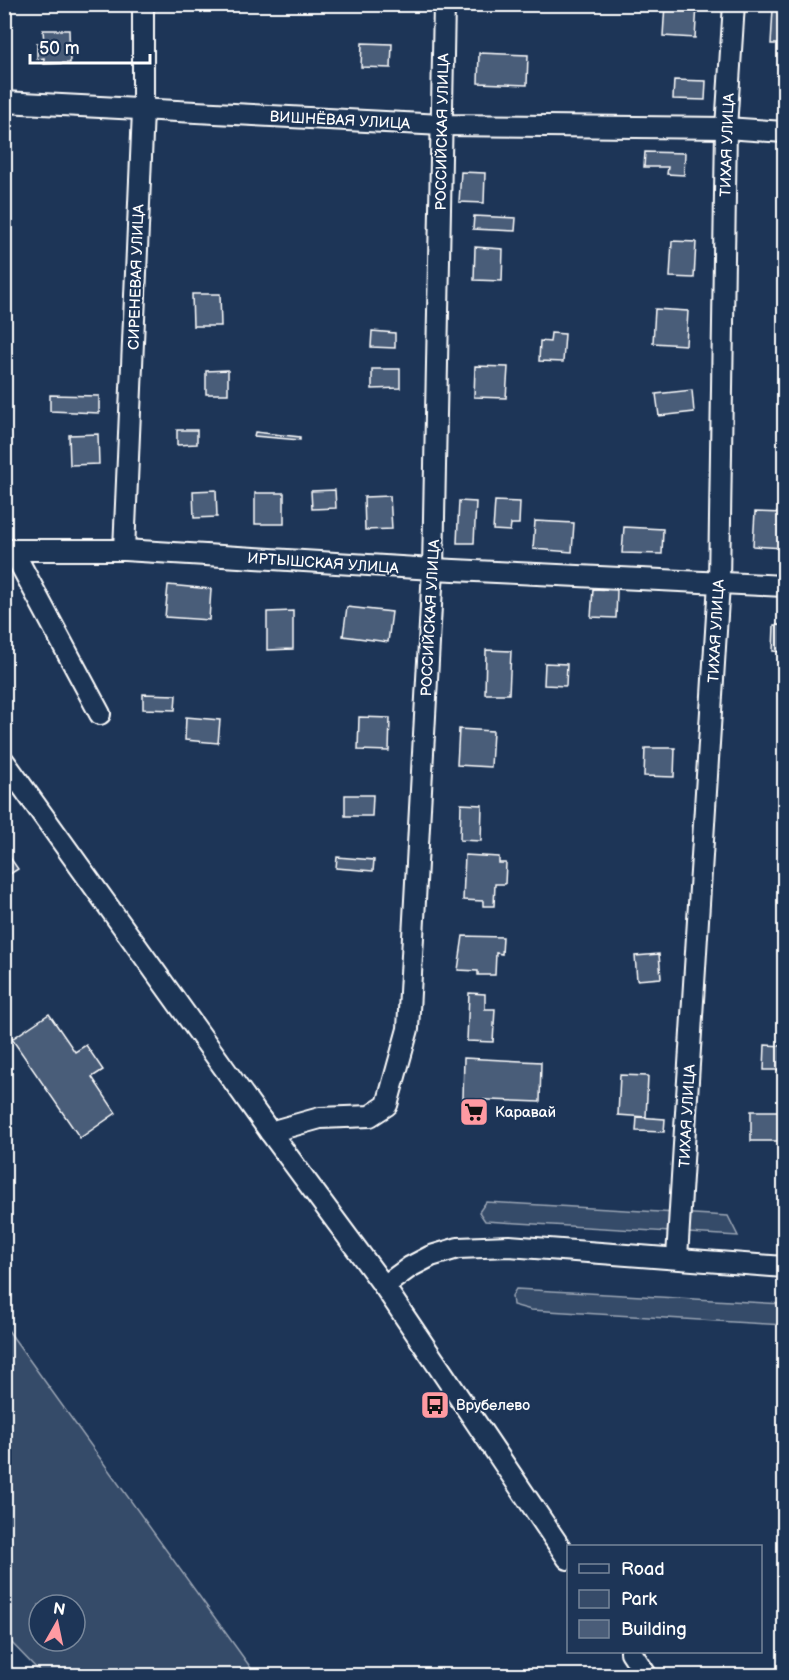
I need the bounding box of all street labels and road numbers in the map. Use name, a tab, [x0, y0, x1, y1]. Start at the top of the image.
street label: РОССИЙСКАЯ УЛИЦА	[432, 52, 453, 211]
street label: ТИХАЯ УЛИЦА	[716, 92, 739, 197]
street label: ВИШНЁВАЯ УЛИЦА	[269, 107, 412, 134]
street label: СИРЕНЕВАЯ УЛИЦА	[124, 203, 149, 350]
street label: РОССИЙСКАЯ УЛИЦА	[417, 538, 444, 697]
street label: ИРТЫШСКАЯ УЛИЦА	[247, 549, 400, 578]
street label: ТИХАЯ УЛИЦА	[704, 578, 729, 683]
street label: ТИХАЯ УЛИЦА	[675, 1063, 700, 1168]

